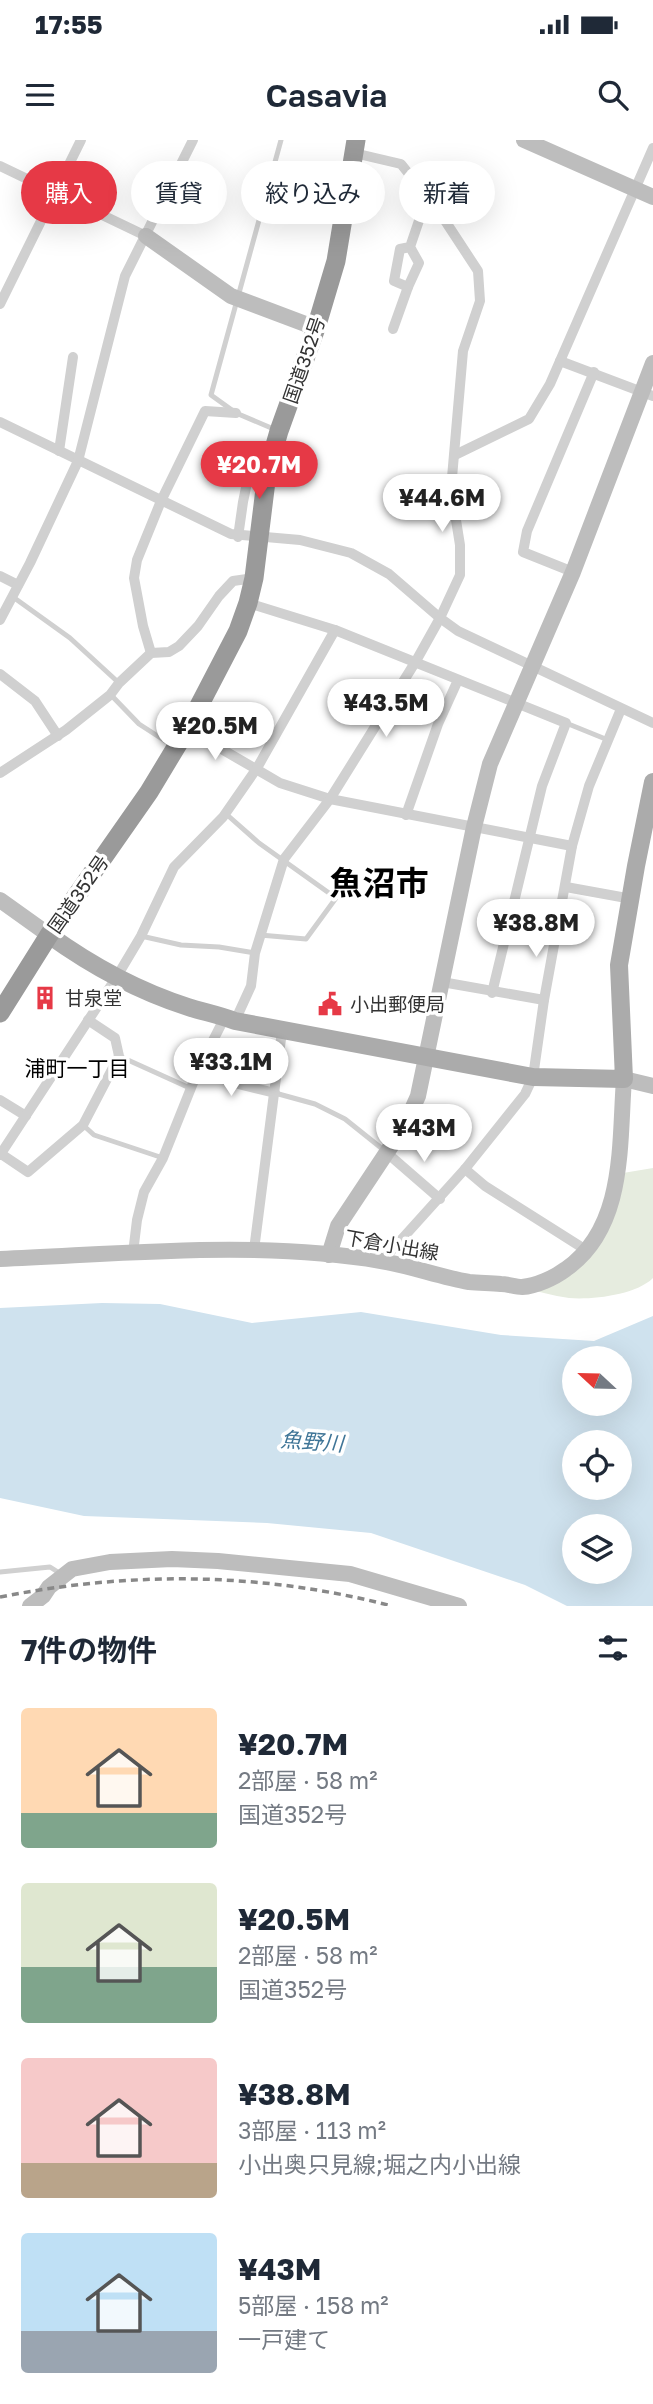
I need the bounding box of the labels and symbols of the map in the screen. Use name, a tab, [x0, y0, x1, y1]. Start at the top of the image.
street label: 国道352号	[278, 313, 329, 406]
pin: ¥20.7M	[202, 442, 316, 501]
pin: ¥44.6M	[385, 474, 499, 534]
pin: ¥43.5M	[329, 680, 443, 739]
pin: ¥20.5M	[158, 702, 272, 762]
street label: 国道352号	[42, 850, 113, 937]
district label: 魚沼市	[330, 863, 429, 902]
pin: ¥38.8M	[479, 900, 593, 959]
building icon: 甘泉堂	[31, 984, 59, 1012]
place label: 甘泉堂	[65, 986, 122, 1009]
public building icon: 小出郵便局	[316, 990, 344, 1018]
place label: 小出郵便局	[350, 992, 445, 1015]
pin: ¥33.1M	[174, 1038, 288, 1098]
district label: 浦町一丁目	[25, 1055, 130, 1081]
pin: ¥43M	[383, 1104, 465, 1164]
street label: 下倉小出線	[343, 1225, 441, 1264]
north arrow	[562, 1346, 632, 1416]
water label: 魚野川	[280, 1426, 346, 1456]

